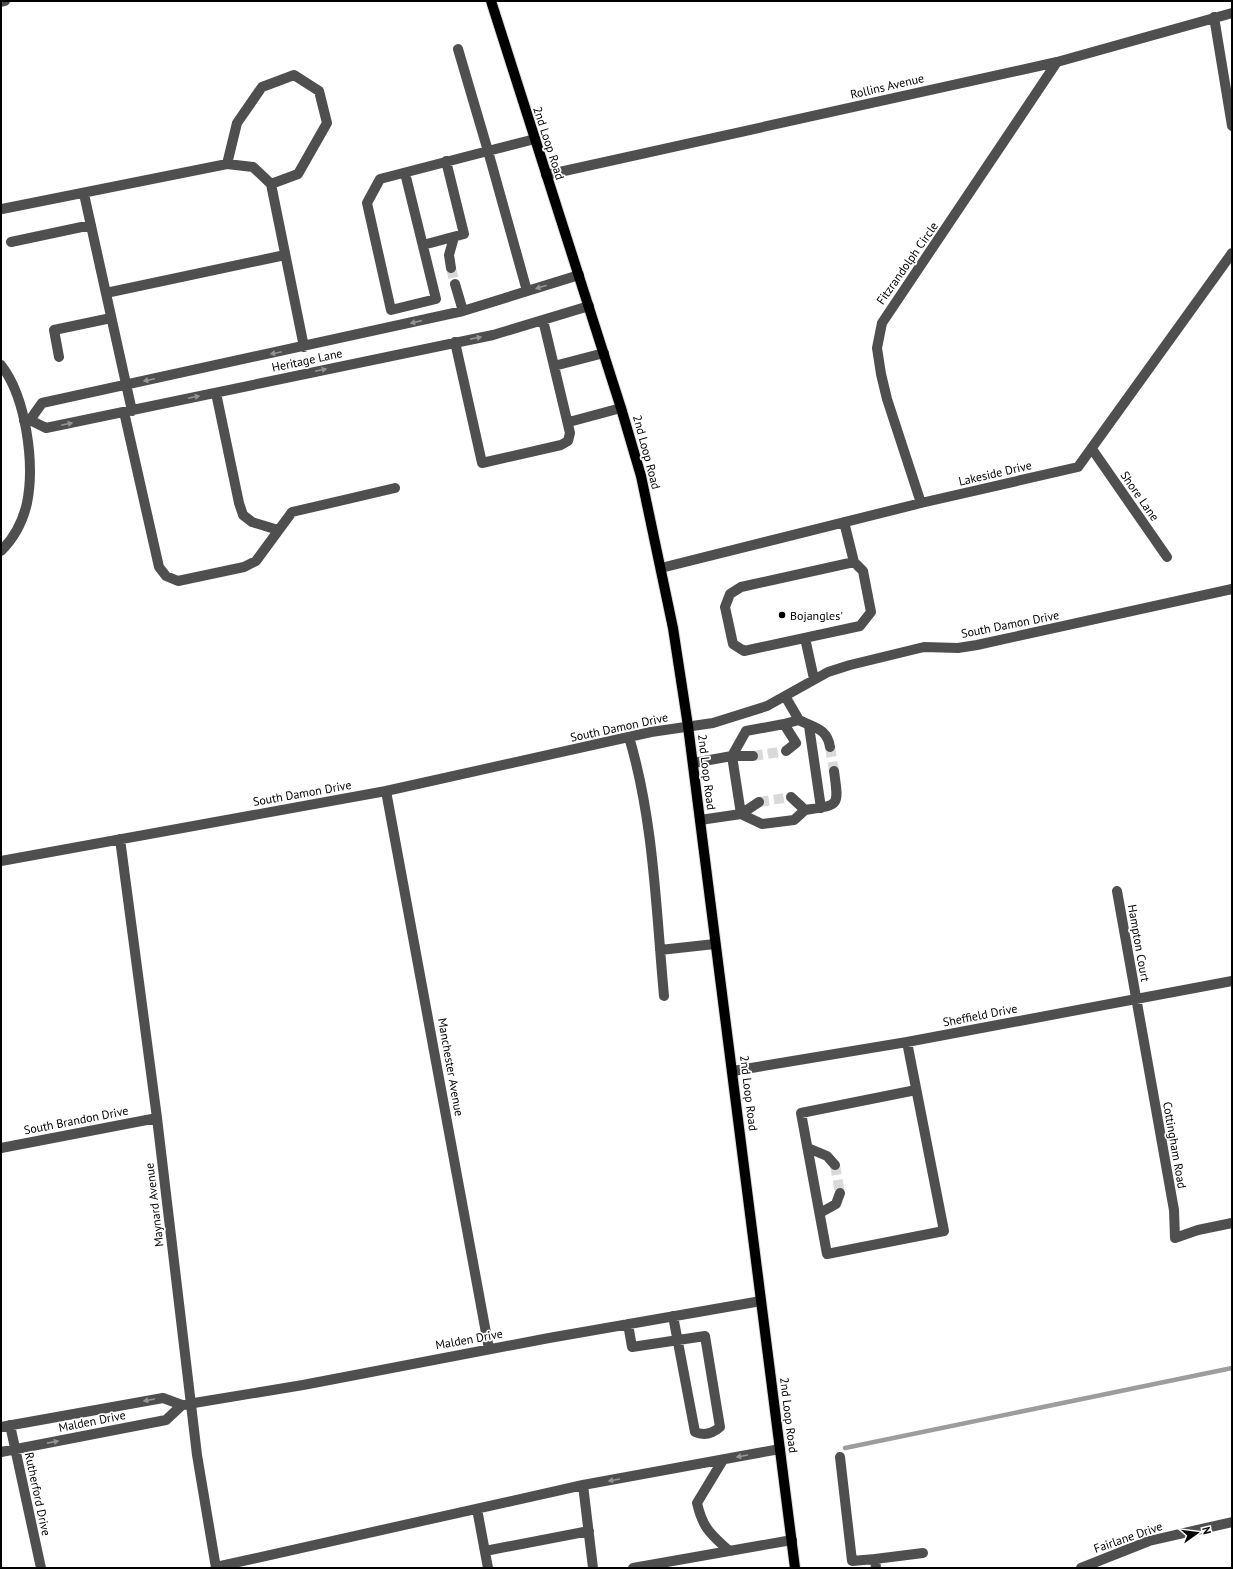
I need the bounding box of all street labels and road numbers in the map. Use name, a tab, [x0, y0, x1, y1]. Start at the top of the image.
street label: Rollins Avenue	[849, 70, 925, 102]
street label: 2nd Loop Road	[530, 104, 568, 182]
street label: Fitzrandolph Circle	[873, 219, 941, 307]
street label: Heritage Lane	[270, 345, 344, 375]
street label: 2nd Loop Road	[630, 413, 664, 491]
street label: Lakeside Drive	[957, 457, 1033, 489]
street label: Shore Lane	[1117, 468, 1163, 524]
street label: South Damon Drive	[960, 607, 1060, 641]
street label: South Damon Drive	[569, 709, 669, 745]
street label: 2nd Loop Road	[695, 733, 719, 811]
street label: South Damon Drive	[252, 777, 352, 809]
street label: Hampton Court	[1125, 903, 1153, 983]
street label: Sheffield Drive	[942, 1000, 1018, 1030]
street label: Manchester Avenue	[435, 1017, 467, 1117]
street label: 2nd Loop Road	[737, 1054, 761, 1132]
street label: Cottingham Road	[1160, 1100, 1190, 1190]
street label: South Brandon Drive	[22, 1102, 130, 1138]
street label: Maynard Avenue	[141, 1162, 167, 1248]
street label: Malden Drive	[434, 1326, 504, 1352]
street label: 2nd Loop Road	[777, 1376, 801, 1454]
street label: Malden Drive	[57, 1407, 127, 1435]
street label: Rutherford Drive	[22, 1451, 54, 1537]
street label: Fairlane Drive	[1092, 1518, 1164, 1556]

